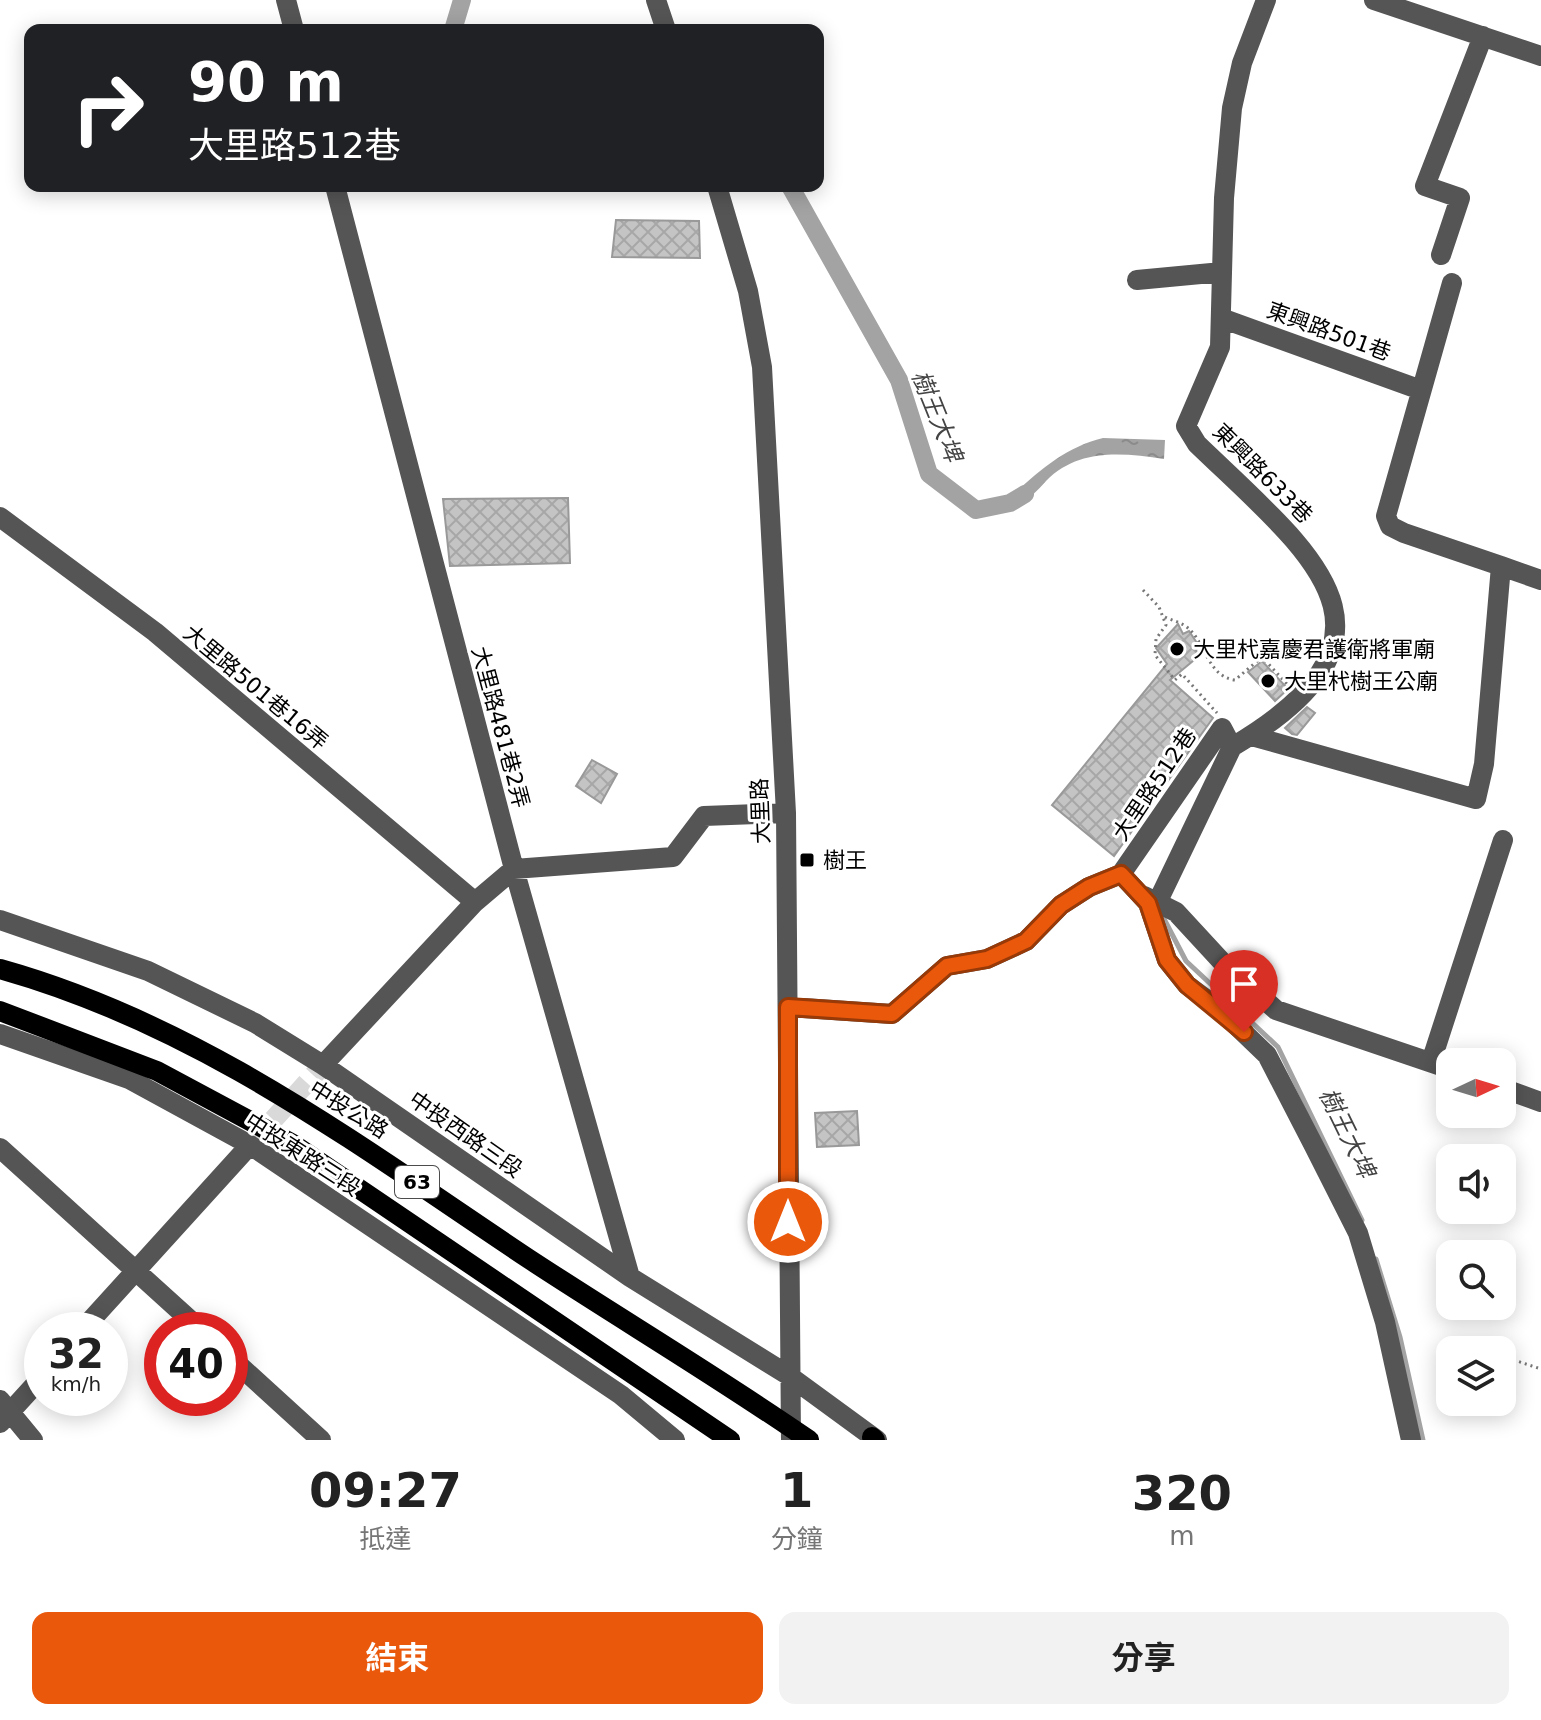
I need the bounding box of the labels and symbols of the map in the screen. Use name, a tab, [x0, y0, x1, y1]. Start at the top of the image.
street label: 東興路501巷	[1263, 297, 1394, 365]
water label: 樹王大埤	[906, 366, 969, 469]
street label: 東興路633巷	[1208, 419, 1317, 528]
street label: 大里路501巷16弄	[179, 620, 333, 755]
place label: 大里杙嘉慶君護衛將軍廟	[1193, 637, 1435, 662]
marker: 大里杙嘉慶君護衛將軍廟	[1168, 640, 1186, 658]
street label: 大里路481巷2弄	[467, 644, 534, 811]
place label: 大里杙樹王公廟	[1284, 669, 1438, 694]
marker: 大里杙樹王公廟	[1259, 672, 1277, 690]
street label: 大里路512巷	[1108, 723, 1201, 845]
street label: 大里路	[747, 778, 774, 844]
place label: 樹王	[823, 848, 867, 873]
marker: 樹王	[798, 851, 816, 869]
pin	[1210, 950, 1278, 1032]
north arrow	[1436, 1048, 1516, 1128]
street label: 中投公路	[305, 1076, 393, 1143]
water label: 樹王大埤	[1313, 1084, 1382, 1185]
street label: 中投西路三段	[404, 1086, 527, 1183]
street label: 中投東路三段	[241, 1108, 365, 1201]
road number: 63	[395, 1166, 439, 1198]
position arrow	[746, 1180, 830, 1264]
speed limit sign: 40	[144, 1312, 248, 1416]

